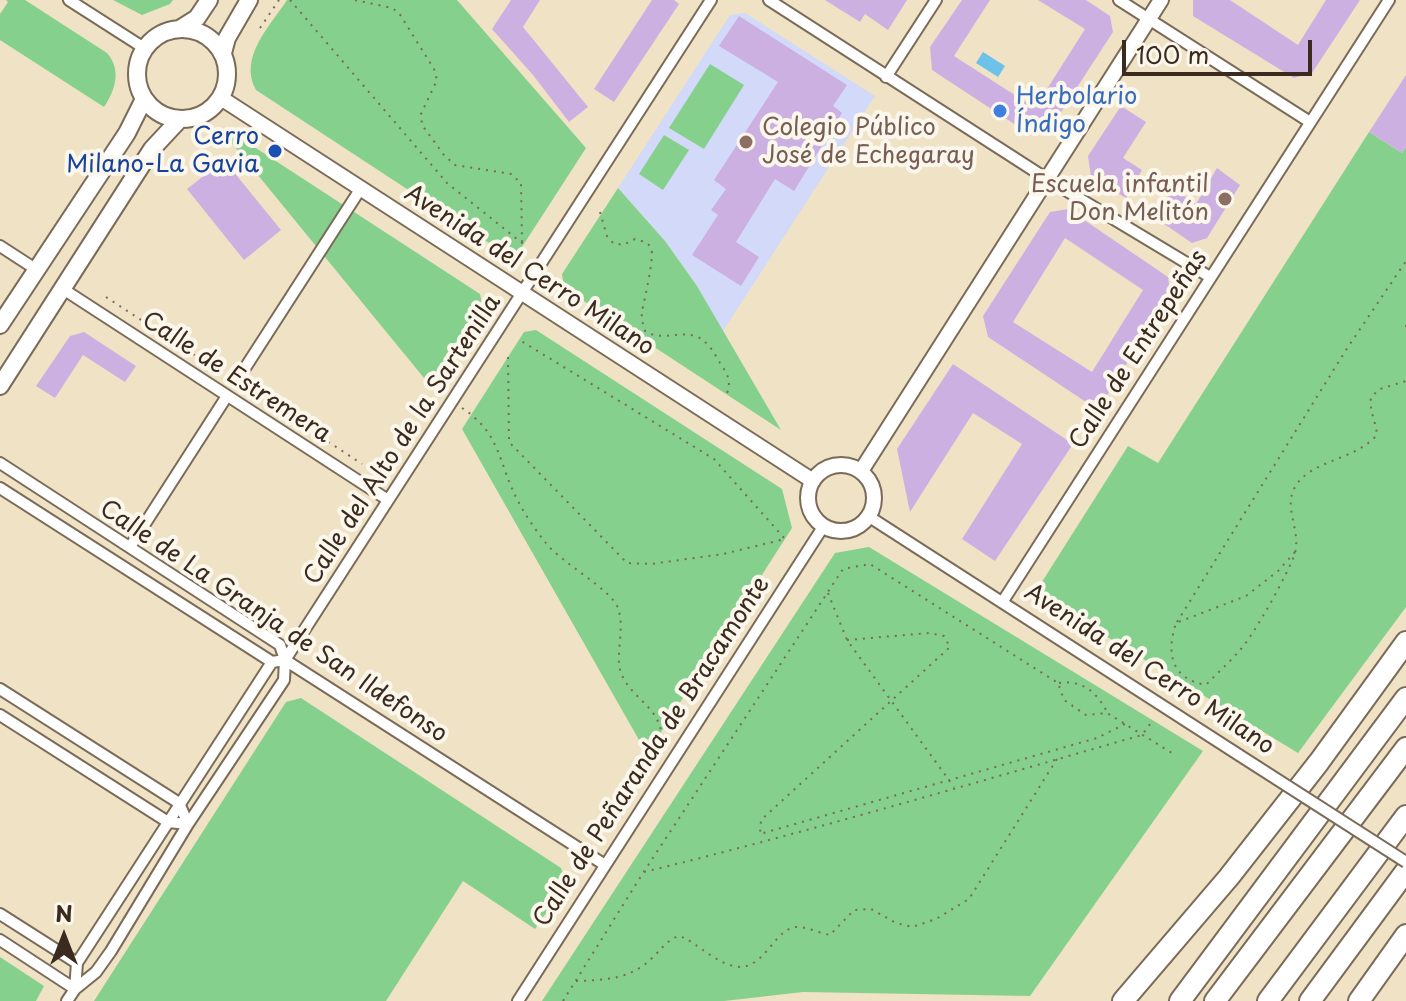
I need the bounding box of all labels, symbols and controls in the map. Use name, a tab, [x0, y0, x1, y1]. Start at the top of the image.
scale bar	[1126, 24, 1316, 74]
text: 100 m	[1136, 36, 1209, 72]
place label: Herbolario Índigo	[1016, 83, 1137, 139]
marker: Herbolario Índigo	[991, 102, 1009, 120]
place label: Colegio Público José de Echegaray	[762, 114, 975, 170]
place label: Cerro Milano-La Gavia	[66, 123, 259, 179]
marker: Colegio Público José de Echegaray	[737, 133, 755, 151]
marker: Cerro Milano-La Gavia	[266, 142, 284, 160]
place label: Escuela infantil Don Melitón	[1031, 171, 1209, 227]
street label: Avenida del Cerro Milano	[399, 179, 659, 363]
marker: Escuela infantil Don Melitón	[1216, 190, 1234, 208]
street label: Calle de Entrepeñas	[1064, 245, 1214, 455]
street label: Calle del Alto de la Sartenilla	[298, 290, 508, 590]
street label: Calle de Estremera	[136, 306, 336, 450]
street label: Calle de La Granja de San Ildefonso	[94, 495, 452, 749]
street label: Calle de Peñaranda de Bracamonte	[528, 572, 776, 932]
street label: Avenida del Cerro Milano	[1019, 578, 1279, 762]
text: N	[55, 896, 73, 929]
north arrow	[24, 897, 104, 977]

